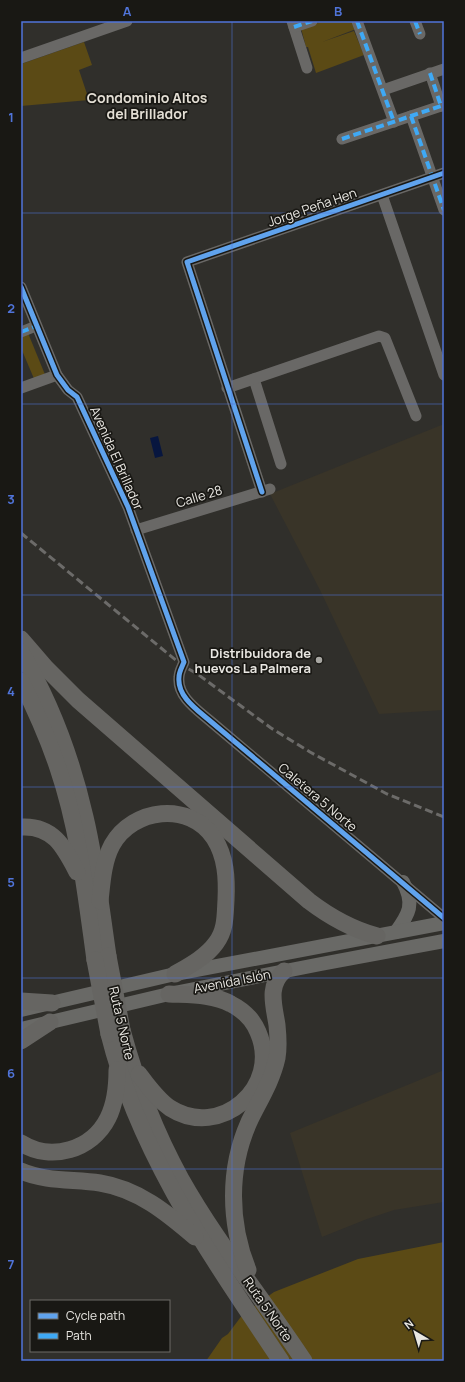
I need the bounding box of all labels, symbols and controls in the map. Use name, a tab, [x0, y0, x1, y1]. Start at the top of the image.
text: A	[123, 2, 132, 20]
text: B	[334, 2, 342, 20]
district label: Condominio Altos del Brillador	[87, 88, 208, 123]
text: 1	[8, 108, 14, 126]
street label: Jorge Peña Hen	[265, 183, 359, 231]
text: 2	[7, 299, 15, 317]
street label: Avenida El Brillador	[86, 403, 148, 513]
street label: Calle 28	[174, 480, 224, 512]
text: 3	[7, 490, 15, 508]
place label: Distribuidora de huevos La Palmera	[195, 644, 311, 677]
marker: Distribuidora de huevos La Palmera	[314, 655, 324, 665]
text: 4	[7, 682, 15, 700]
street label: Caletera 5 Norte	[275, 759, 362, 836]
text: 5	[7, 873, 15, 891]
street label: Avenida Islón	[192, 965, 272, 997]
street label: Ruta 5 Norte	[105, 984, 139, 1062]
text: 6	[7, 1064, 15, 1082]
text: 7	[8, 1255, 15, 1273]
street label: Ruta 5 Norte	[239, 1273, 297, 1345]
legend	[30, 1300, 170, 1352]
text: Cycle path	[66, 1307, 125, 1324]
north arrow	[395, 1312, 435, 1352]
text: N	[401, 1315, 416, 1332]
text: Path	[66, 1327, 92, 1344]

